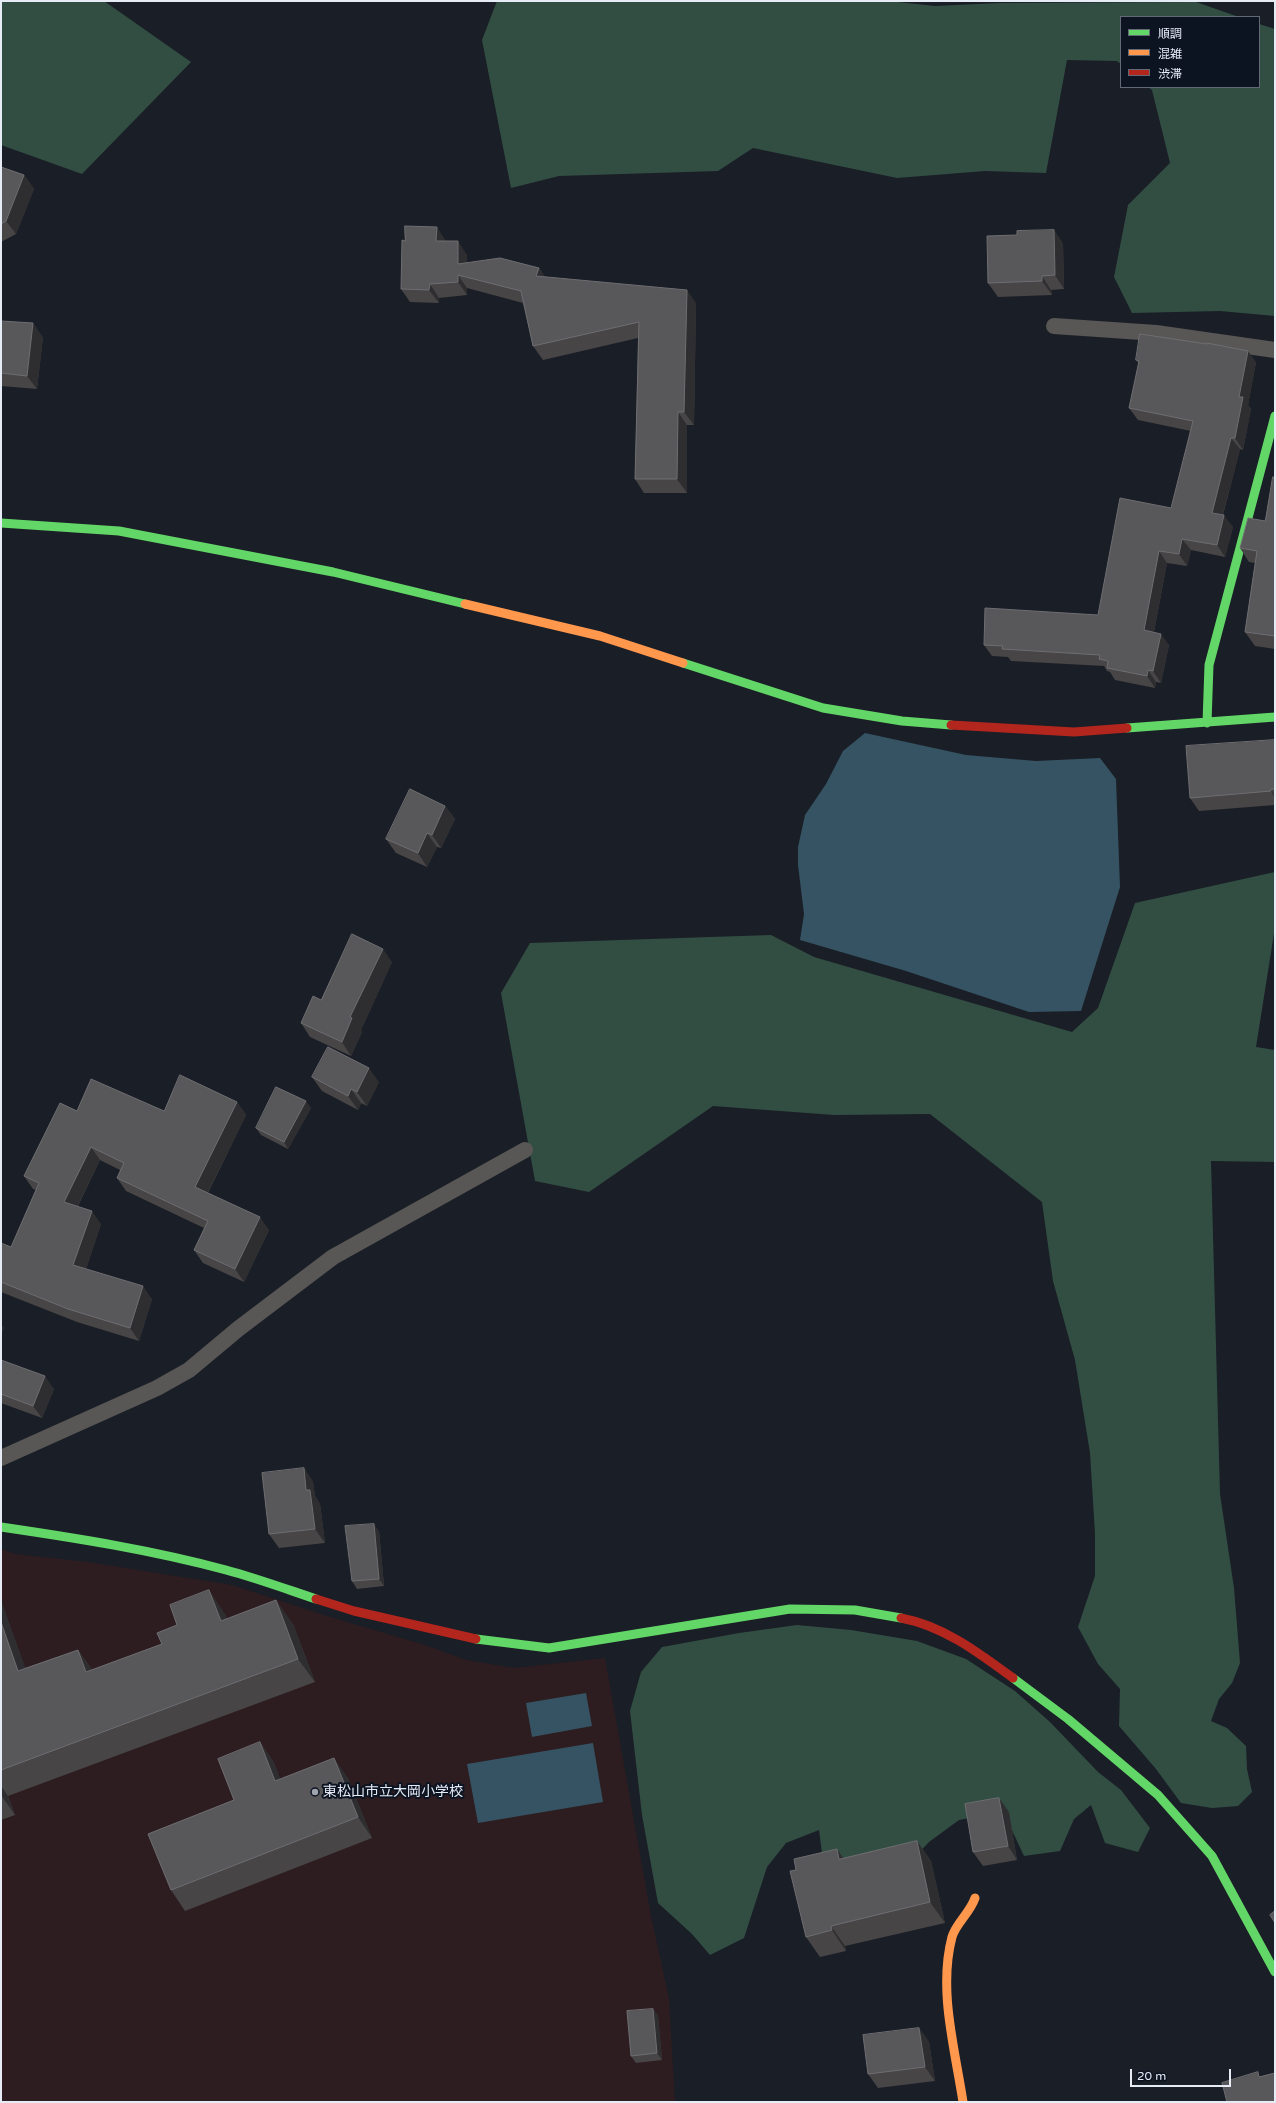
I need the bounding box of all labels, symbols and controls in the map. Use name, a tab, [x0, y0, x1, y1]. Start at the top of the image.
legend	[1120, 16, 1260, 88]
text: 順調	[1158, 27, 1182, 41]
text: 混雑	[1158, 47, 1182, 61]
text: 渋滞	[1158, 67, 1182, 81]
place label: 東松山市立大岡小学校	[323, 1784, 463, 1800]
marker: 東松山市立大岡小学校	[310, 1787, 320, 1797]
scale bar	[1132, 2061, 1233, 2087]
text: 20 m	[1137, 2069, 1166, 2083]

